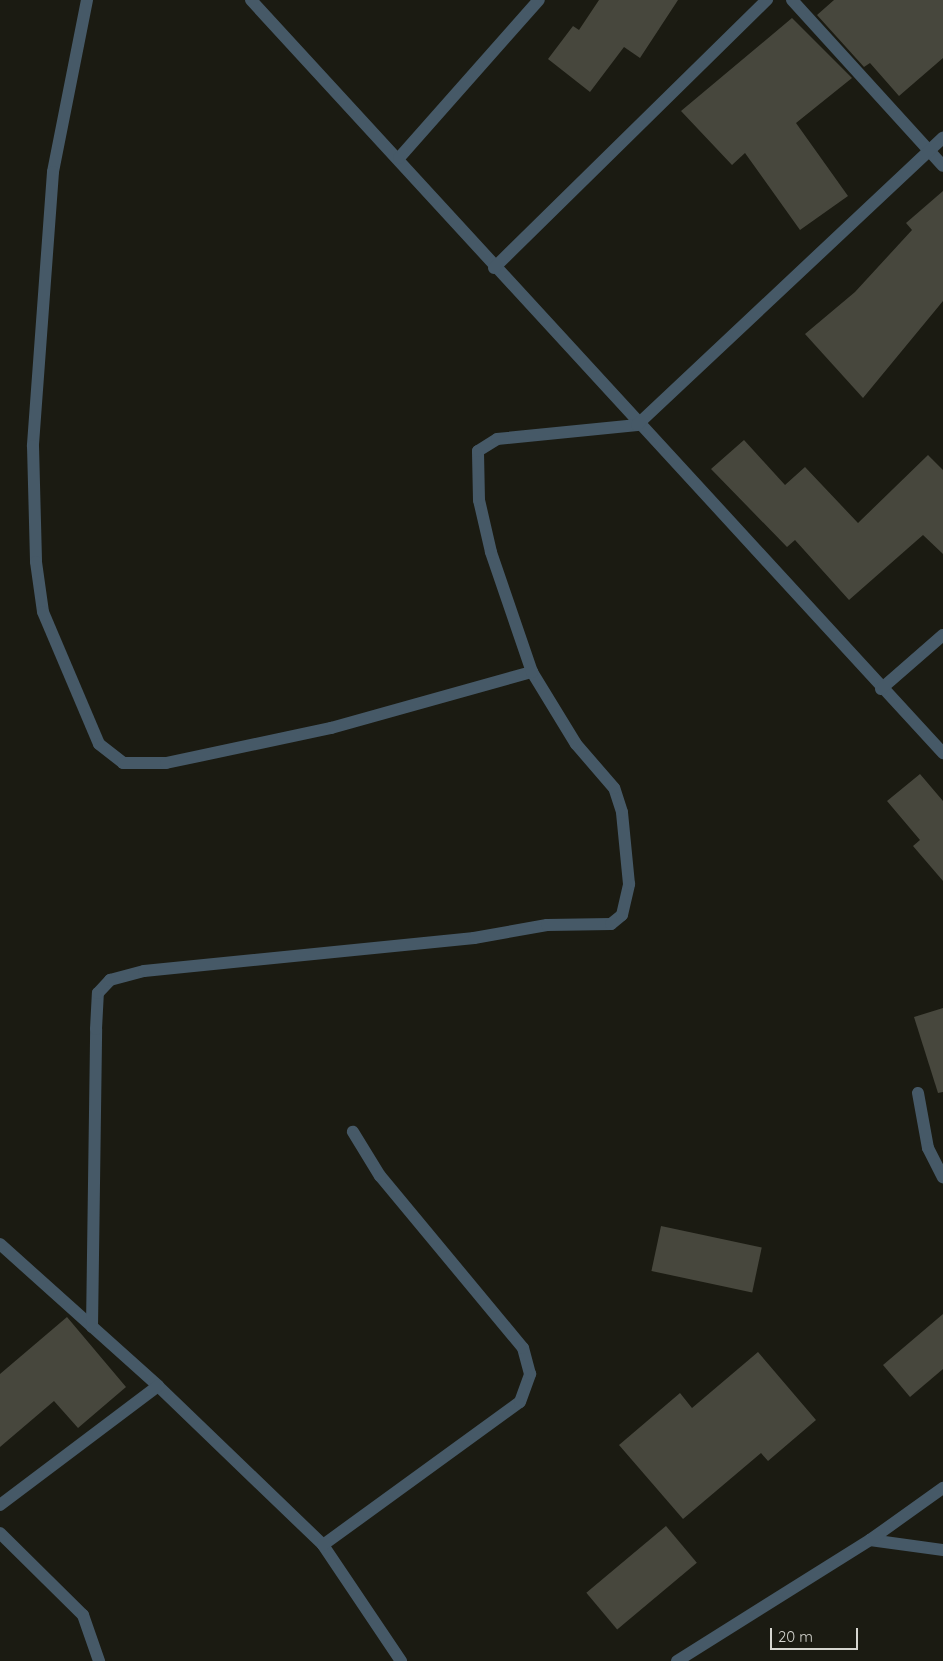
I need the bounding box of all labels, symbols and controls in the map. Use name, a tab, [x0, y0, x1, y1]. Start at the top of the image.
scale bar	[773, 1618, 860, 1650]
text: 20 m	[778, 1627, 813, 1646]

